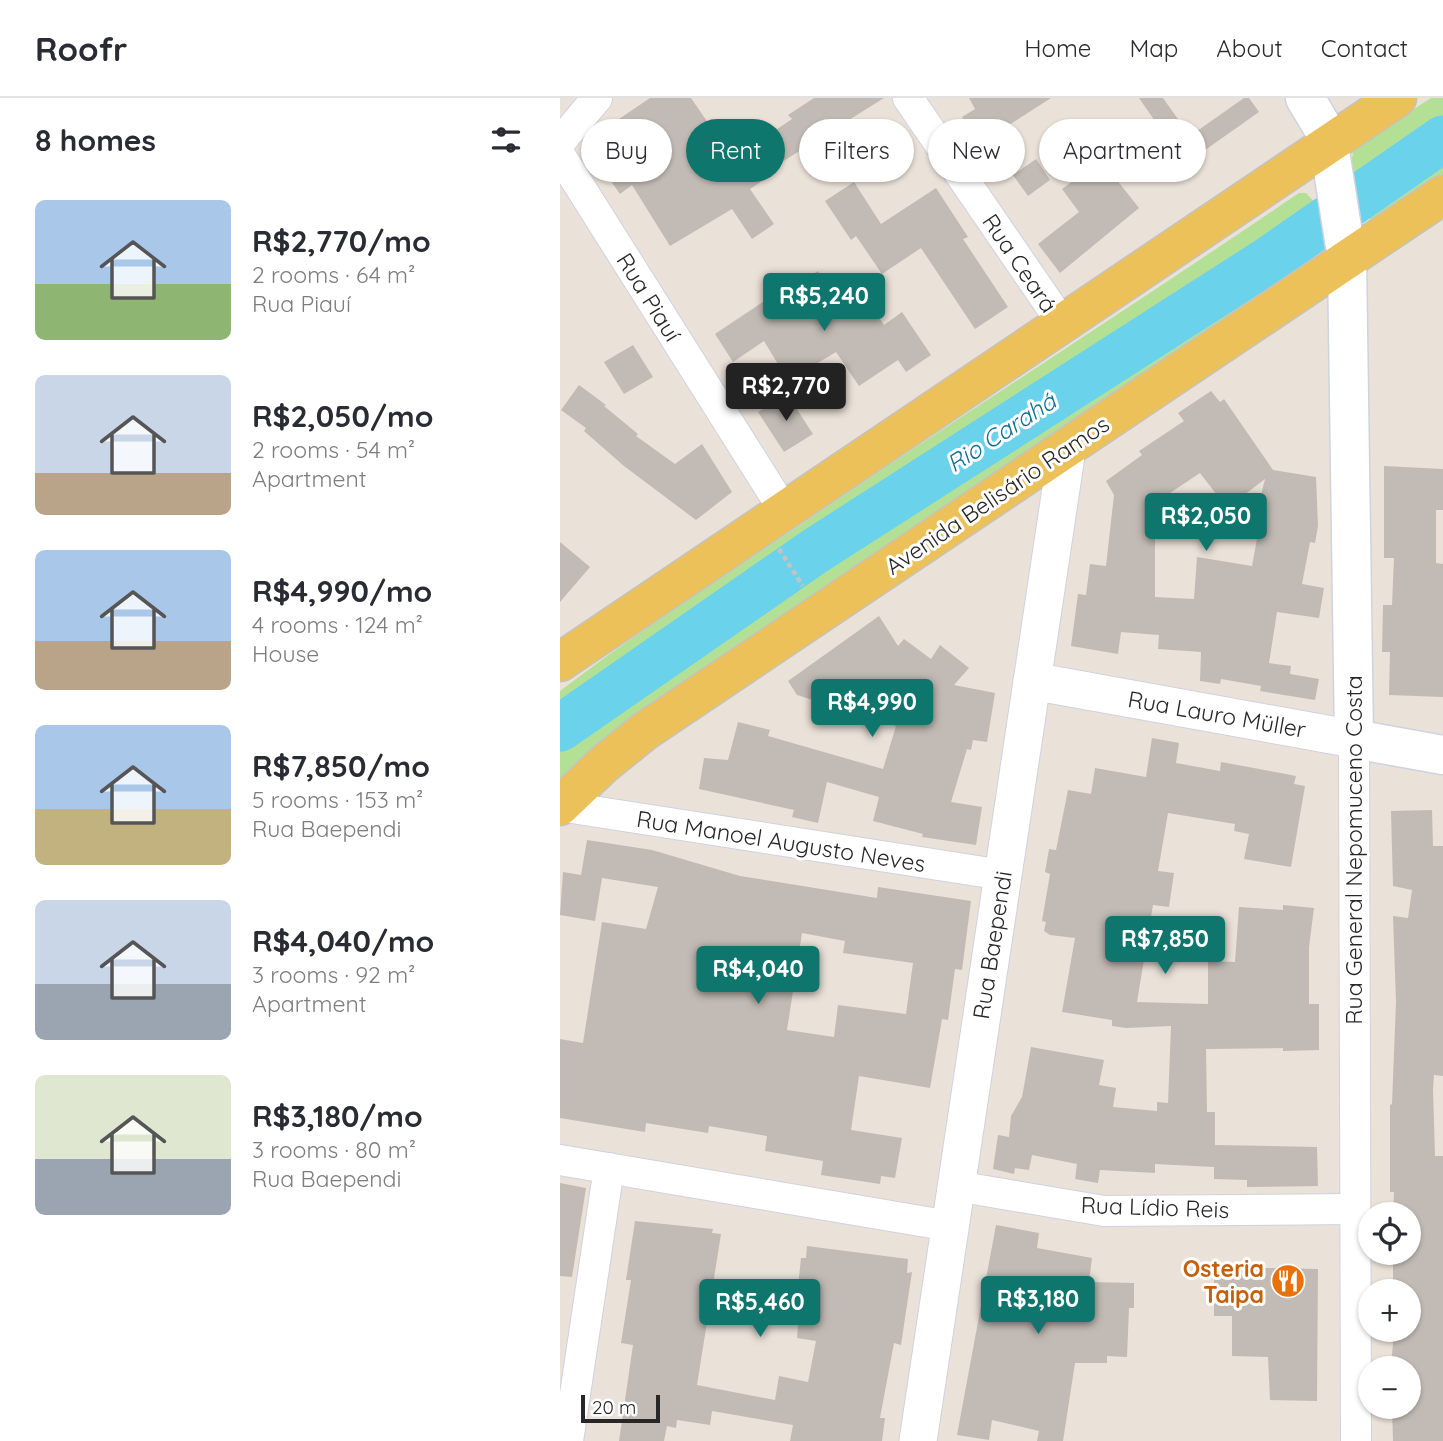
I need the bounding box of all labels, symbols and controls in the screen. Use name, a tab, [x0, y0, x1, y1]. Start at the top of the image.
text: Roofr	[35, 28, 127, 69]
text: Home	[1024, 33, 1091, 63]
text: Map	[1129, 33, 1178, 63]
text: About	[1216, 33, 1283, 63]
text: Contact	[1321, 33, 1408, 63]
chip: Buy	[581, 119, 672, 182]
chip: Rent	[686, 119, 785, 182]
chip: Filters	[799, 119, 914, 182]
chip: New	[928, 119, 1025, 182]
chip: Apartment	[1039, 119, 1206, 182]
text: 8 homes	[35, 121, 156, 159]
icon: filters	[487, 121, 525, 159]
street label: Rua Ceará	[976, 208, 1064, 318]
text: R$2,770/mo	[252, 222, 431, 260]
icon: home	[91, 228, 175, 312]
street label: Rua Piauí	[611, 247, 688, 347]
text: 2 rooms · 64 m²	[252, 260, 415, 289]
pin: R$5,240	[759, 274, 889, 333]
text: R$5,240	[779, 281, 869, 310]
text: Rua Piauí	[252, 289, 351, 318]
pin: R$2,770	[721, 364, 851, 423]
text: R$2,770	[742, 371, 830, 400]
water label: Rio Carahá	[941, 385, 1062, 478]
text: R$2,050/mo	[252, 397, 433, 435]
icon: home	[91, 403, 175, 487]
street label: Avenida Belisário Ramos	[880, 409, 1114, 581]
text: 2 rooms · 54 m²	[252, 435, 415, 464]
text: Apartment	[252, 464, 366, 493]
pin: R$2,050	[1141, 494, 1271, 553]
text: R$2,050	[1161, 501, 1251, 530]
text: R$4,990/mo	[252, 572, 432, 610]
icon: home	[91, 578, 175, 662]
text: 4 rooms · 124 m²	[252, 610, 423, 639]
text: House	[252, 639, 319, 668]
street label: Rua General Nepomuceno Costa	[1339, 675, 1368, 1025]
pin: R$4,990	[807, 680, 937, 739]
street label: Rua Lauro Müller	[1126, 684, 1308, 744]
text: R$4,990	[827, 687, 917, 716]
text: R$7,850/mo	[252, 747, 430, 785]
icon: home	[91, 753, 175, 837]
text: 5 rooms · 153 m²	[252, 785, 423, 814]
street label: Rua Manoel Augusto Neves	[634, 804, 928, 878]
text: Rua Baependi	[252, 814, 401, 843]
street label: Rua Baependi	[966, 869, 1018, 1021]
pin: R$7,850	[1100, 916, 1230, 976]
text: R$4,040/mo	[252, 922, 434, 960]
text: R$7,850	[1121, 924, 1209, 953]
icon: home	[91, 928, 175, 1012]
pin: R$4,040	[693, 946, 823, 1006]
text: R$4,040	[712, 954, 804, 983]
text: 3 rooms · 92 m²	[252, 960, 415, 989]
text: Apartment	[252, 989, 366, 1018]
text: R$3,180/mo	[252, 1097, 423, 1135]
icon: home	[91, 1103, 175, 1187]
text: 3 rooms · 80 m²	[252, 1135, 416, 1164]
text: Rua Baependi	[252, 1164, 401, 1193]
street label: Rua Lídio Reis	[1080, 1190, 1230, 1224]
map controls	[1358, 1202, 1421, 1419]
button: locate	[1358, 1202, 1421, 1265]
place label: Osteria Taipa	[1183, 1254, 1264, 1309]
restaurant icon: Osteria Taipa	[1269, 1262, 1307, 1300]
pin: R$3,180	[973, 1276, 1103, 1336]
button: +	[1358, 1279, 1421, 1342]
pin: R$5,460	[695, 1280, 825, 1339]
text: R$3,180	[997, 1284, 1079, 1313]
text: R$5,460	[715, 1287, 805, 1316]
button: −	[1358, 1356, 1421, 1419]
scale bar	[581, 1392, 660, 1424]
text: 20 m	[592, 1395, 636, 1419]

